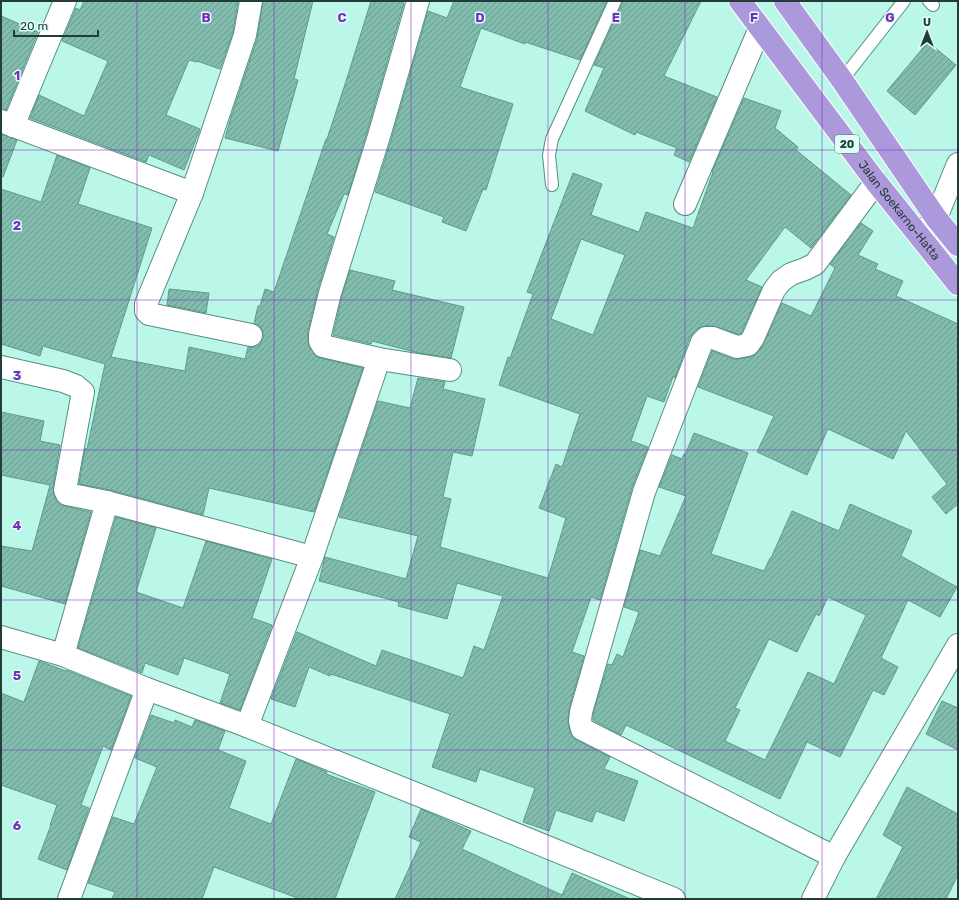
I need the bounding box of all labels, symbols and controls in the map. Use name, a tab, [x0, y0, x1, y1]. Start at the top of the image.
text: B	[201, 10, 211, 25]
text: C	[337, 10, 347, 25]
text: D	[475, 10, 485, 25]
text: E	[612, 10, 620, 25]
text: F	[750, 10, 758, 25]
text: G	[885, 10, 895, 25]
scale bar	[14, 12, 98, 38]
north arrow	[907, 12, 947, 52]
text: U	[923, 16, 931, 29]
text: 20 m	[20, 19, 48, 33]
text: 1	[14, 68, 20, 83]
road number: 20	[835, 135, 859, 153]
street label: Jalan Soekarno-Hatta	[855, 158, 943, 263]
text: 2	[13, 218, 21, 233]
text: 3	[13, 368, 22, 383]
text: 4	[13, 518, 22, 533]
text: 5	[13, 668, 21, 683]
text: 6	[13, 818, 22, 833]

